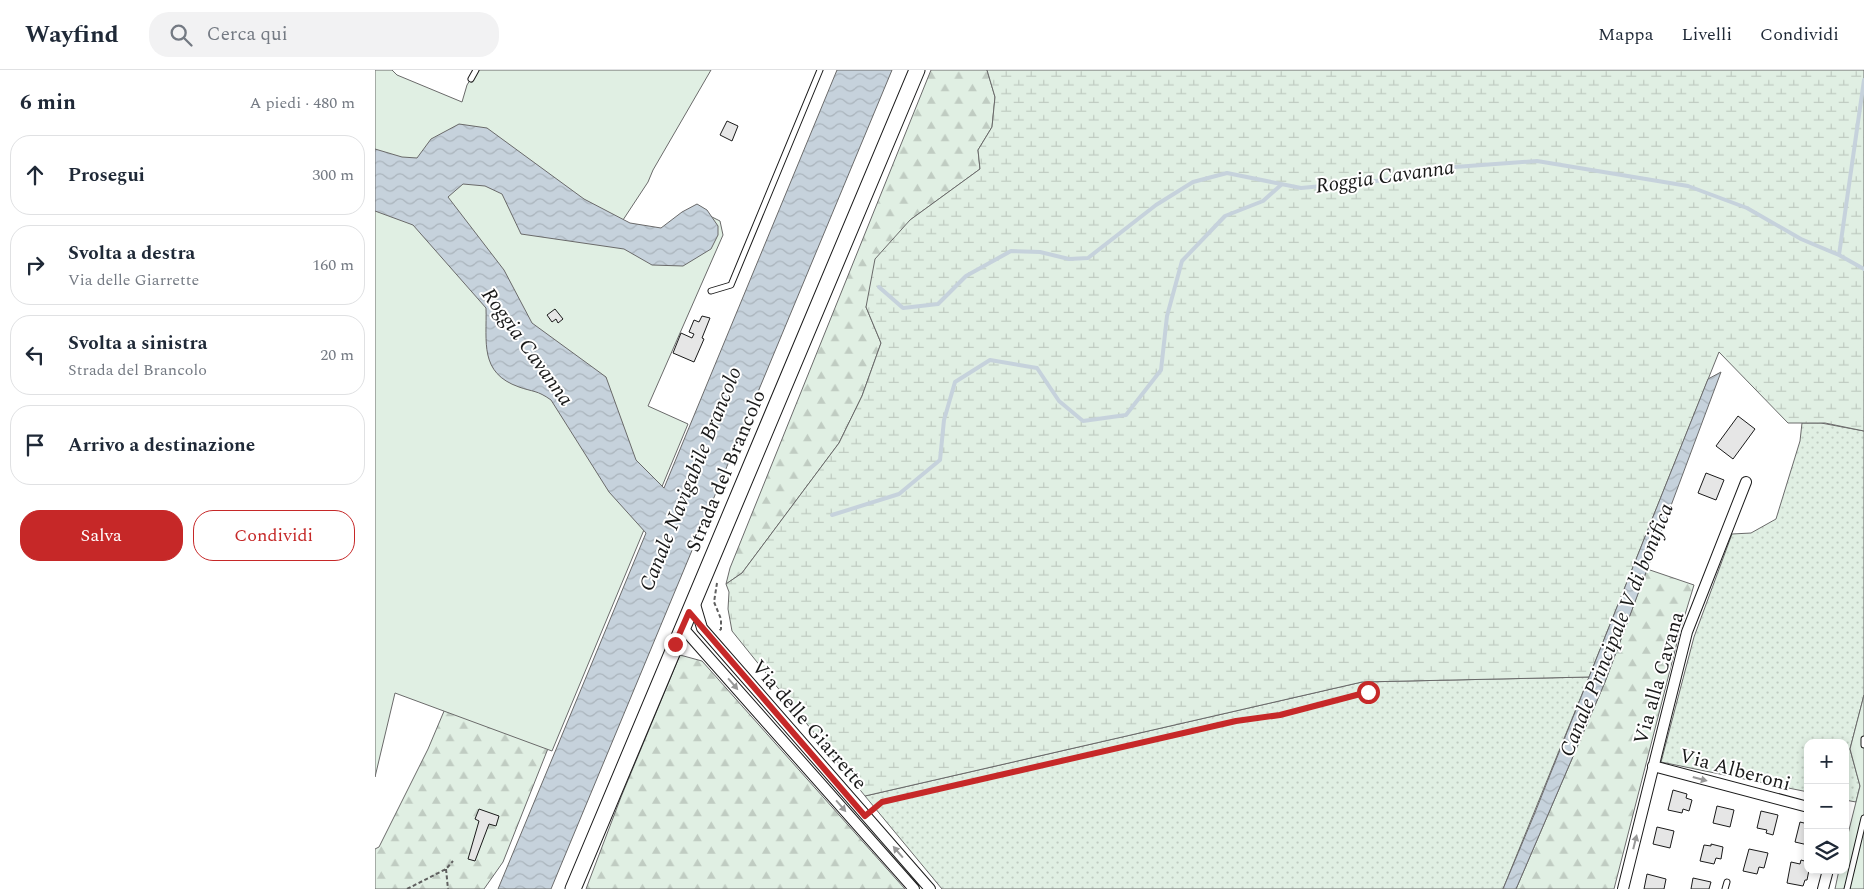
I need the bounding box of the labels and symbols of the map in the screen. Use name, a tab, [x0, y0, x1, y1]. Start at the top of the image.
water label: Roggia Cavanna	[1314, 151, 1457, 203]
water label: Roggia Cavanna	[473, 281, 581, 413]
water label: Canale Navigabile Brancolo	[631, 362, 751, 596]
street label: Strada del Brancolo	[678, 385, 774, 557]
water label: Canale Principale V di bonifica	[1551, 498, 1683, 762]
street label: Via alla Cavana	[1626, 608, 1692, 748]
route end	[664, 633, 687, 656]
street label: Via delle Giarrette	[744, 653, 874, 797]
one-way arrow	[728, 678, 739, 691]
route start	[1357, 681, 1380, 704]
street label: Via Alberoni	[1676, 741, 1794, 799]
one-way arrow	[1693, 775, 1708, 783]
one-way arrow	[835, 800, 847, 812]
one-way arrow	[1631, 834, 1639, 849]
one-way arrow	[892, 847, 904, 859]

